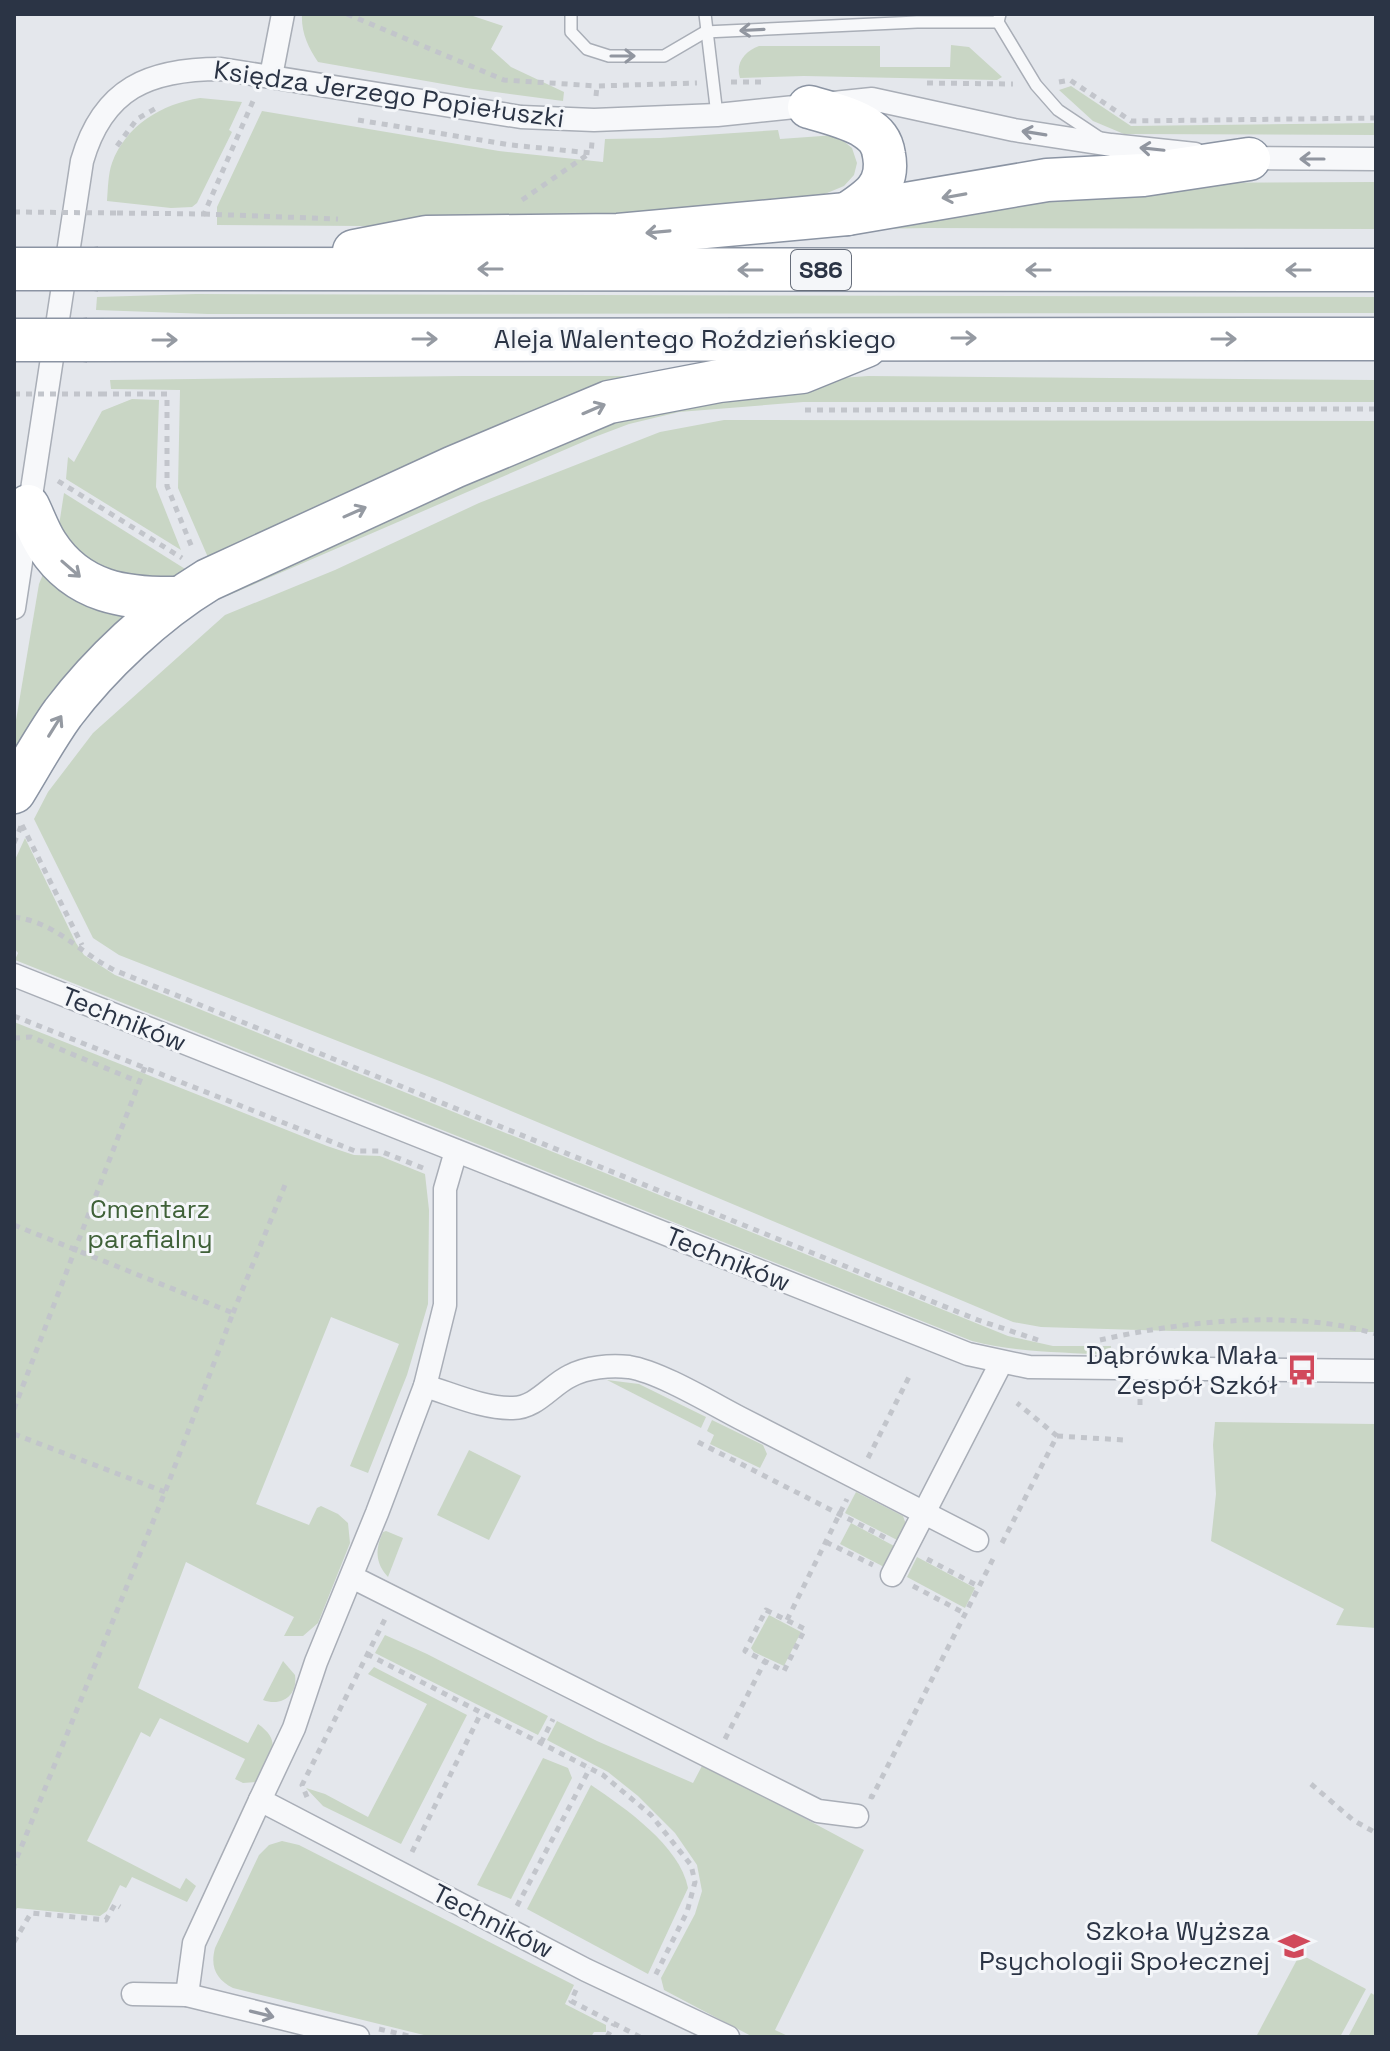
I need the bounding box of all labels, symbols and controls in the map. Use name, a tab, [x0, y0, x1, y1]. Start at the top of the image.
one-way arrow	[739, 23, 766, 38]
one-way arrow	[609, 48, 636, 64]
street label: Księdza Jerzego Popiełuszki	[212, 53, 566, 135]
one-way arrow	[1022, 125, 1047, 140]
one-way arrow	[1139, 142, 1166, 157]
one-way arrow	[1299, 151, 1326, 167]
one-way arrow	[942, 189, 968, 204]
one-way arrow	[645, 224, 672, 239]
road number: S86	[791, 250, 851, 290]
one-way arrow	[477, 261, 504, 277]
one-way arrow	[737, 262, 764, 278]
one-way arrow	[1025, 262, 1052, 278]
one-way arrow	[1285, 262, 1312, 278]
street label: Aleja Walentego Roździeńskiego	[494, 322, 896, 356]
one-way arrow	[950, 330, 977, 346]
one-way arrow	[411, 331, 438, 347]
one-way arrow	[1210, 331, 1237, 347]
one-way arrow	[151, 332, 178, 348]
one-way arrow	[581, 400, 606, 415]
one-way arrow	[342, 503, 367, 518]
one-way arrow	[61, 560, 81, 578]
one-way arrow	[47, 715, 63, 738]
street label: Techników	[57, 979, 191, 1059]
park label: Cmentarz parafialny	[87, 1192, 213, 1256]
street label: Techników	[661, 1219, 795, 1299]
place label: Dąbrówka Mała Zespół Szkół	[1086, 1338, 1278, 1402]
bus stop icon: Dąbrówka Mała Zespół Szkół	[1285, 1353, 1319, 1387]
street label: Techników	[427, 1876, 559, 1966]
place label: Szkoła Wyższa Psychologii Społecznej	[979, 1914, 1270, 1978]
school or university icon: Szkoła Wyższa Psychologii Społecznej	[1277, 1929, 1311, 1963]
one-way arrow	[249, 2007, 275, 2022]

